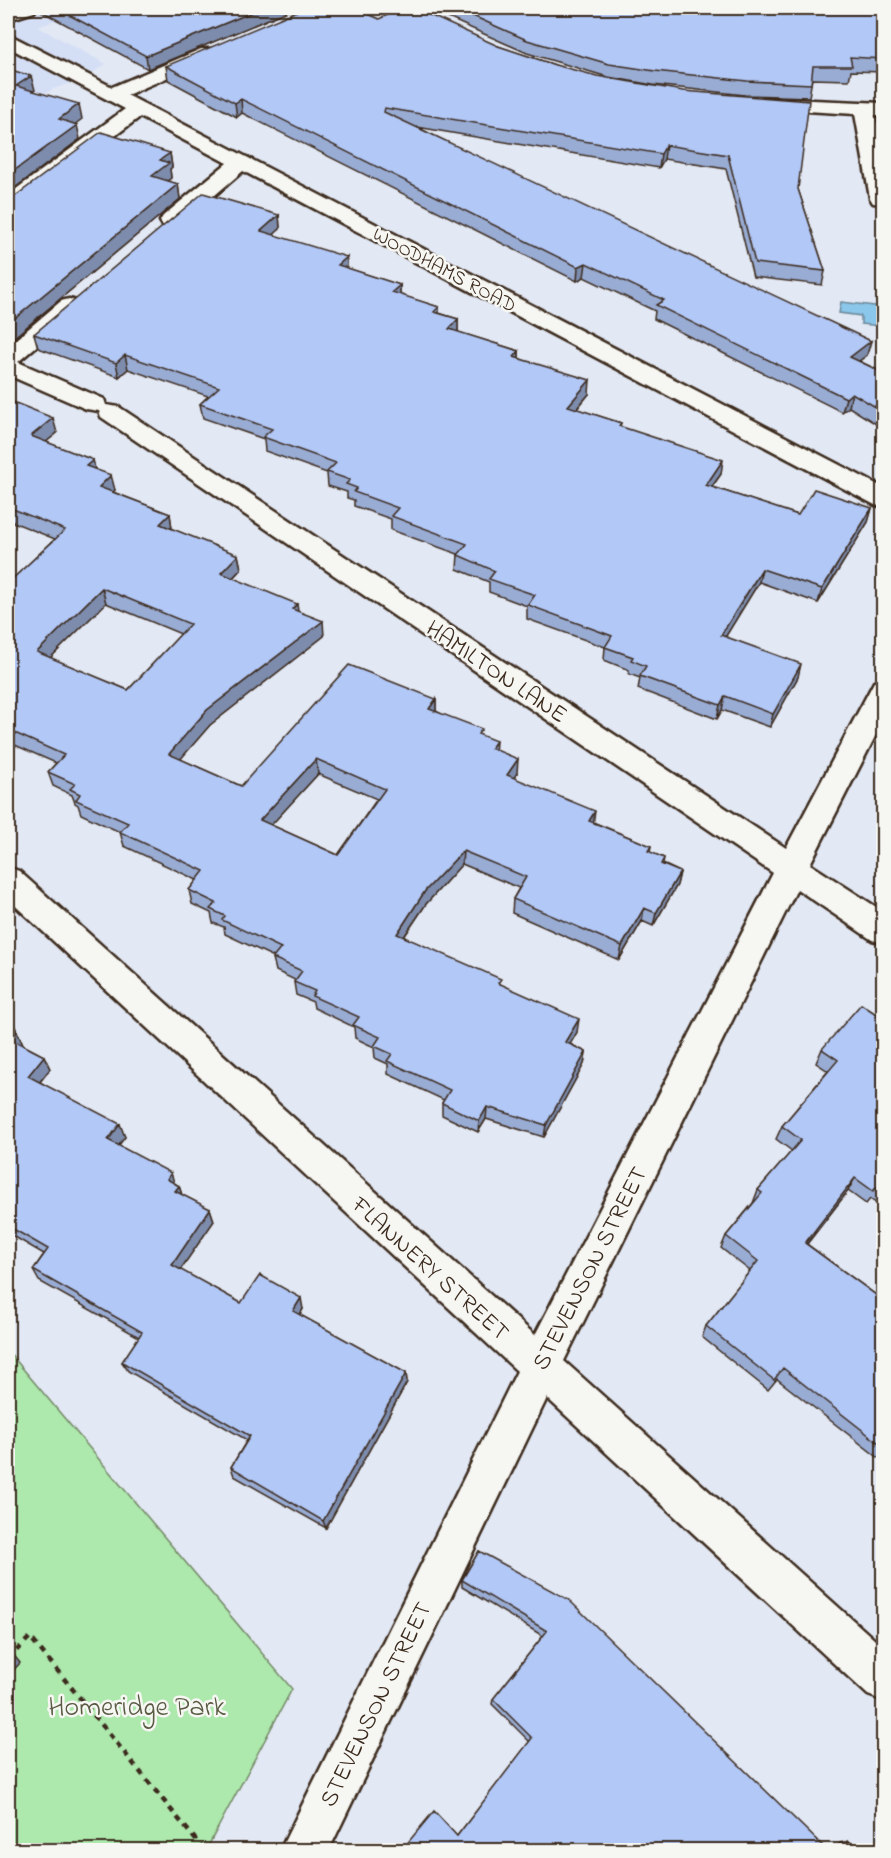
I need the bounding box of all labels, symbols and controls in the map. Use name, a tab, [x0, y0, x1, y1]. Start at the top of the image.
street label: WOODHAMS ROAD	[367, 221, 521, 321]
street label: HAMILTON LANE	[418, 613, 573, 733]
street label: STEVENSON STREET	[525, 1161, 658, 1377]
street label: FLANNERY STREET	[342, 1189, 516, 1351]
street label: STEVENSON STREET	[312, 1596, 442, 1814]
park label: Homeridge Park	[48, 1688, 226, 1729]

